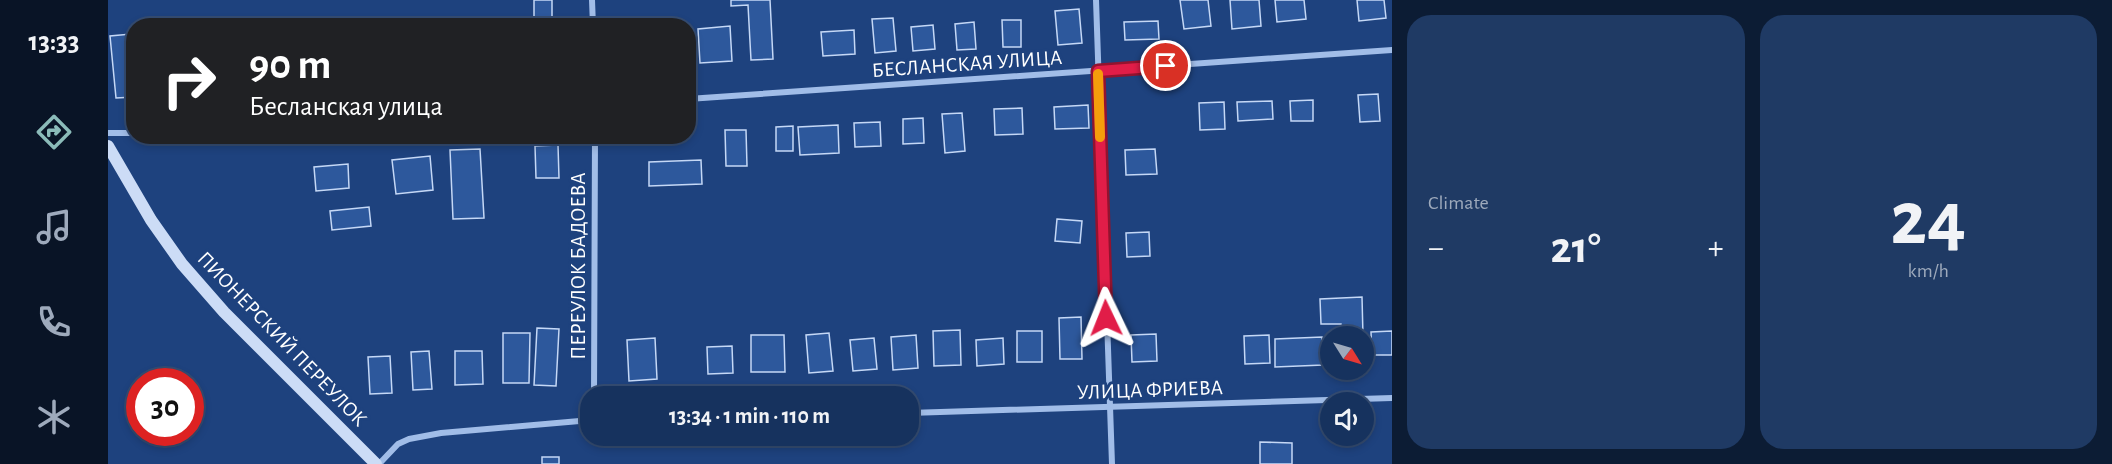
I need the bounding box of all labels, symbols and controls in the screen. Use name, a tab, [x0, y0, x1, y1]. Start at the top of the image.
text: 13:33	[29, 28, 79, 55]
pin	[1140, 40, 1191, 91]
icon: right	[150, 42, 228, 120]
text: 90 m	[249, 44, 331, 86]
street label: БЕСЛАНСКАЯ УЛИЦА	[871, 47, 1063, 81]
icon: arrive	[1149, 49, 1182, 82]
text: Бесланская улица	[249, 93, 443, 120]
icon: directions	[33, 111, 75, 153]
street label: ПЕРЕУЛОК БАДОЕВА	[568, 172, 589, 360]
text: 24	[1890, 181, 1966, 259]
text: Climate	[1428, 193, 1489, 213]
icon: music	[33, 206, 75, 248]
text: 21°	[1550, 226, 1601, 271]
text: −	[1428, 232, 1444, 265]
text: +	[1708, 232, 1724, 265]
street label: ПИОНЕРСКИЙ ПЕРЕУЛОК	[193, 247, 371, 430]
text: km/h	[1908, 261, 1949, 281]
position arrow	[1074, 286, 1138, 350]
icon: phone	[33, 301, 75, 343]
north arrow	[1320, 326, 1374, 380]
map controls	[1320, 326, 1374, 446]
speed limit sign: 30	[126, 368, 204, 446]
street label: УЛИЦА ФРИЕВА	[1077, 377, 1223, 403]
button: sound	[1320, 392, 1374, 446]
icon: climate	[33, 396, 75, 438]
text: 13:34 · 1 min · 110 m	[669, 405, 830, 427]

